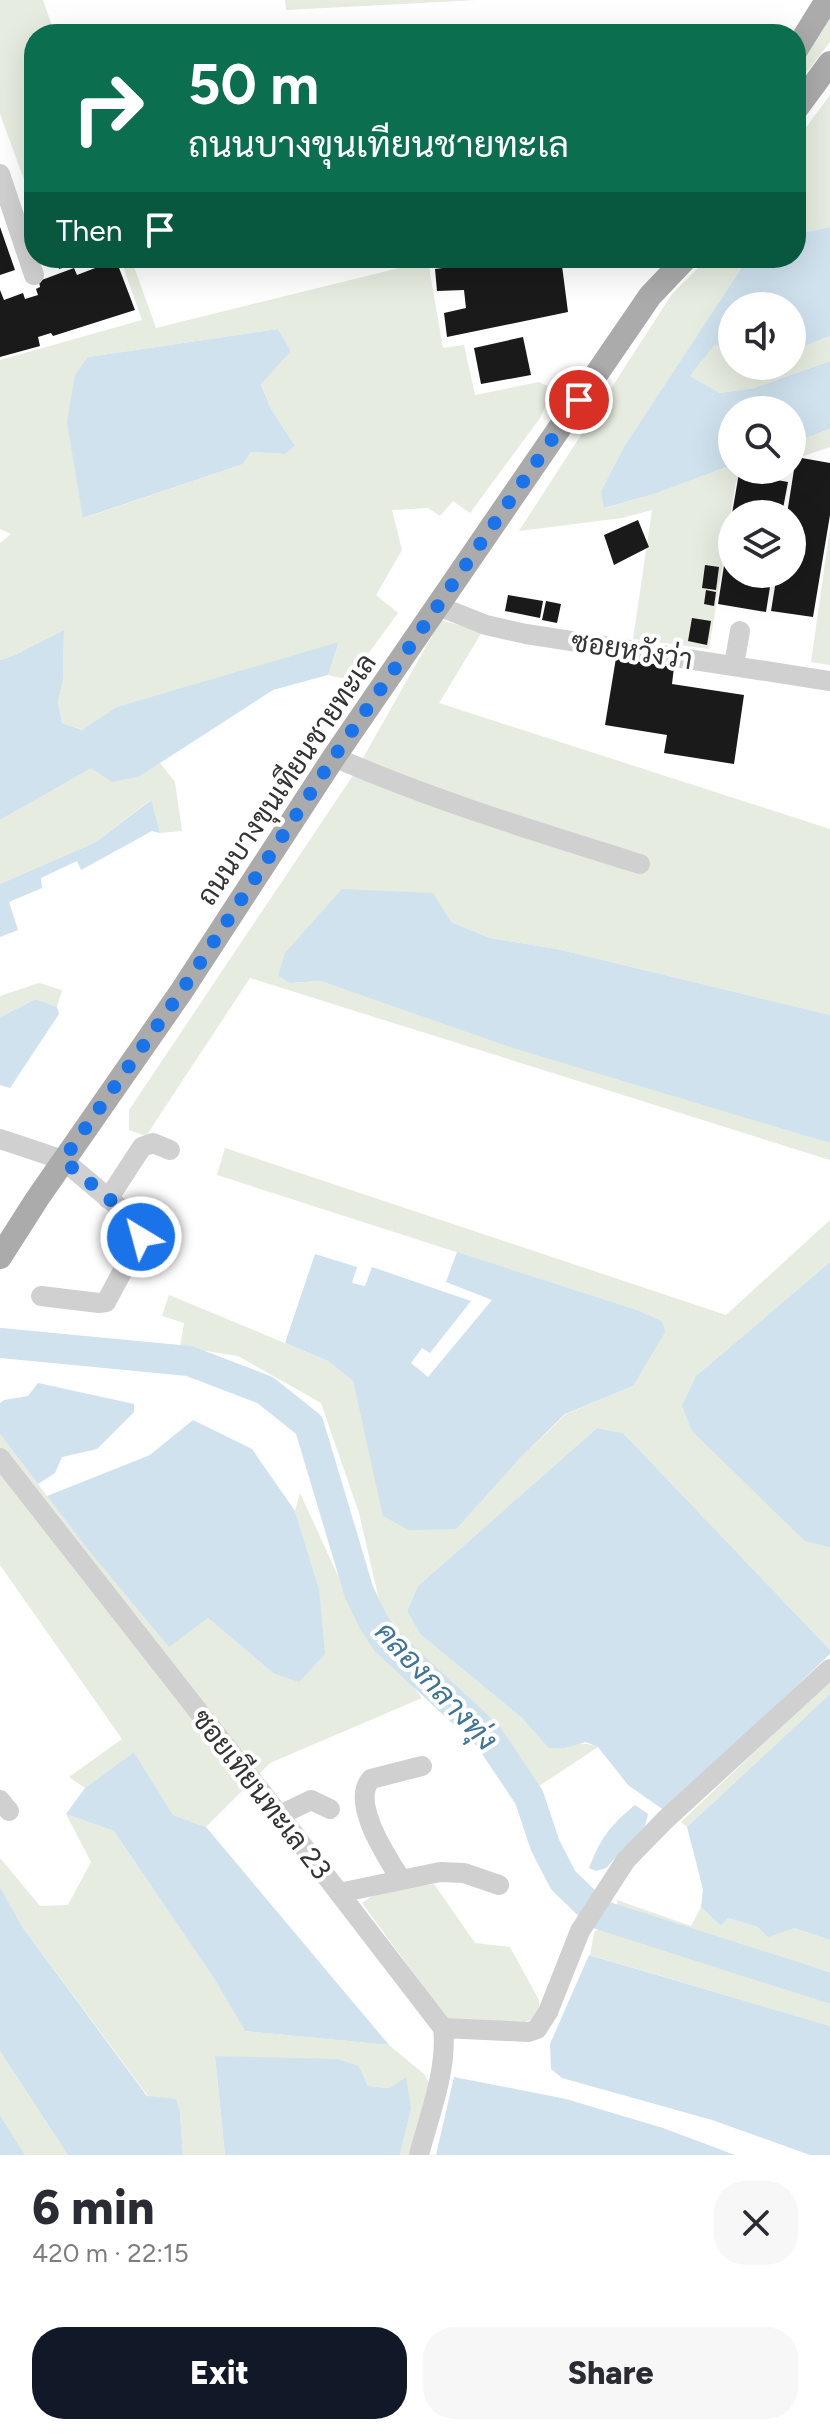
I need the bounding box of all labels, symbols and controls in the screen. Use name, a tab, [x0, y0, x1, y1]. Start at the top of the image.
text: 50 m	[188, 51, 319, 118]
icon: right	[56, 56, 160, 160]
text: ถนนบางขุนเทียนชายทะเล	[188, 123, 569, 166]
icon: arrive	[138, 208, 182, 252]
text: Then	[56, 212, 122, 249]
map controls	[718, 292, 806, 588]
button: sound	[718, 292, 806, 380]
pin	[545, 366, 613, 434]
icon: arrive	[557, 378, 601, 422]
button: search	[718, 396, 806, 484]
button: layers	[718, 500, 806, 588]
street label: ซอยหวังว่า	[569, 623, 695, 676]
street label: ถนนบางขุนเทียนชายทะเล	[188, 646, 385, 913]
position arrow	[99, 1195, 183, 1279]
water label: คลองกลางทุ่ง	[365, 1613, 505, 1760]
street label: ซอยเทียนทะเล 23	[185, 1701, 340, 1886]
text: 6 min	[32, 2178, 154, 2236]
button: close	[714, 2181, 798, 2265]
text: 420 m · 22:15	[32, 2237, 189, 2269]
button: Exit	[32, 2327, 407, 2419]
button: Share	[423, 2327, 798, 2419]

